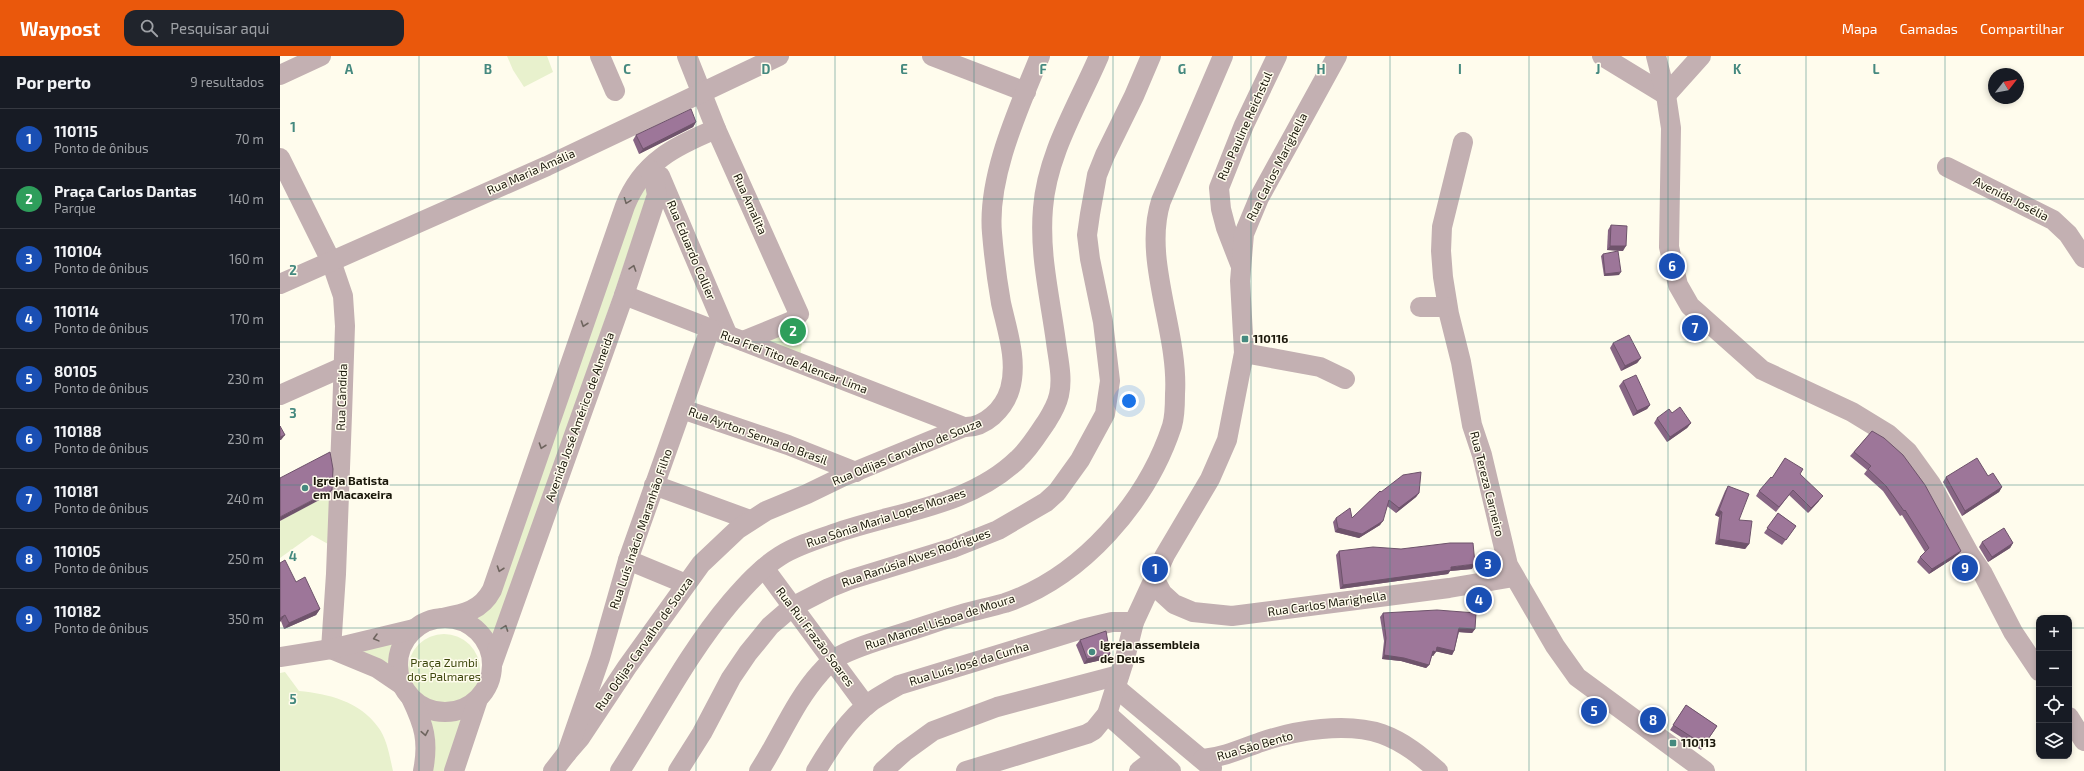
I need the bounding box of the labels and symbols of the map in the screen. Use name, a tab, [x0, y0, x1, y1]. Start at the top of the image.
text: A	[345, 61, 354, 77]
text: B	[484, 61, 492, 77]
text: C	[623, 61, 631, 77]
text: D	[762, 61, 771, 77]
text: E	[900, 61, 908, 77]
text: F	[1039, 61, 1047, 77]
text: G	[1178, 61, 1186, 77]
text: H	[1317, 61, 1326, 77]
text: I	[1458, 61, 1462, 77]
text: J	[1596, 61, 1600, 77]
text: K	[1733, 61, 1742, 77]
text: L	[1873, 61, 1880, 77]
north arrow	[1988, 68, 2024, 104]
street label: Rua Pauline Reichstul	[1214, 69, 1275, 182]
street label: Rua Carlos Marighella	[1243, 110, 1310, 223]
text: 1	[290, 119, 296, 135]
street label: Rua Maria Amália	[484, 145, 577, 197]
street label: Rua Amalita	[731, 171, 771, 236]
street label: Avenida Josélia	[1972, 173, 2051, 223]
one-way arrow	[623, 197, 631, 204]
street label: Rua Eduardo Collier	[665, 198, 719, 302]
pin: 6	[1659, 251, 1685, 281]
text: 2	[289, 262, 297, 278]
one-way arrow	[628, 265, 636, 272]
pin: 7	[1682, 313, 1708, 343]
pin: 2	[780, 316, 806, 346]
one-way arrow	[581, 320, 589, 327]
street label: Rua Frei Tito de Alencar Lima	[719, 327, 870, 396]
street label: Avenida José Américo de Almeida	[542, 330, 616, 503]
place label: 110116	[1253, 331, 1288, 345]
marker: 110116	[1240, 334, 1250, 344]
street label: Rua Cândida	[333, 363, 349, 431]
your location	[1119, 391, 1139, 411]
street label: Rua Ayrton Senna do Brasil	[687, 403, 830, 467]
text: 3	[289, 405, 297, 421]
street label: Rua Odijas Carvalho de Souza	[830, 415, 984, 488]
street label: Rua Tereza Carneiro	[1468, 430, 1508, 538]
one-way arrow	[538, 443, 547, 450]
street label: Rua Luís Inácio Maranhão Filho	[606, 446, 674, 611]
place label: Igreja Batista em Macaxeira	[313, 473, 393, 501]
marker: Igreja Batista em Macaxeira	[300, 483, 310, 493]
street label: Rua Sônia Maria Lopes Moraes	[804, 485, 967, 549]
street label: Rua Ranúsia Alves Rodrigues	[839, 525, 992, 589]
text: 4	[289, 548, 297, 564]
pin: 3	[1475, 549, 1501, 579]
pin: 9	[1952, 553, 1978, 583]
pin: 1	[1142, 554, 1168, 584]
one-way arrow	[496, 566, 504, 573]
street label: Rua Odijas Carvalho de Souza	[592, 574, 696, 714]
street label: Rua Rui Frazão Soares	[774, 584, 858, 689]
pin: 4	[1466, 585, 1492, 615]
street label: Rua Carlos Marighella	[1267, 588, 1387, 618]
street label: Rua Manoel Lisboa de Moura	[863, 590, 1016, 652]
one-way arrow	[500, 625, 508, 632]
one-way arrow	[373, 633, 379, 641]
place label: igreja assembleia de Deus	[1100, 637, 1200, 665]
street label: Rua Luís José da Cunha	[907, 638, 1030, 688]
marker: igreja assembleia de Deus	[1087, 647, 1097, 657]
park label: Praça Zumbi dos Palmares	[407, 655, 481, 683]
text: 5	[289, 691, 297, 707]
pin: 5	[1581, 696, 1607, 726]
pin: 8	[1640, 705, 1666, 735]
street label: Rua São Bento	[1215, 727, 1295, 763]
one-way arrow	[420, 730, 428, 736]
place label: 110113	[1681, 735, 1716, 749]
marker: 110113	[1668, 738, 1678, 748]

